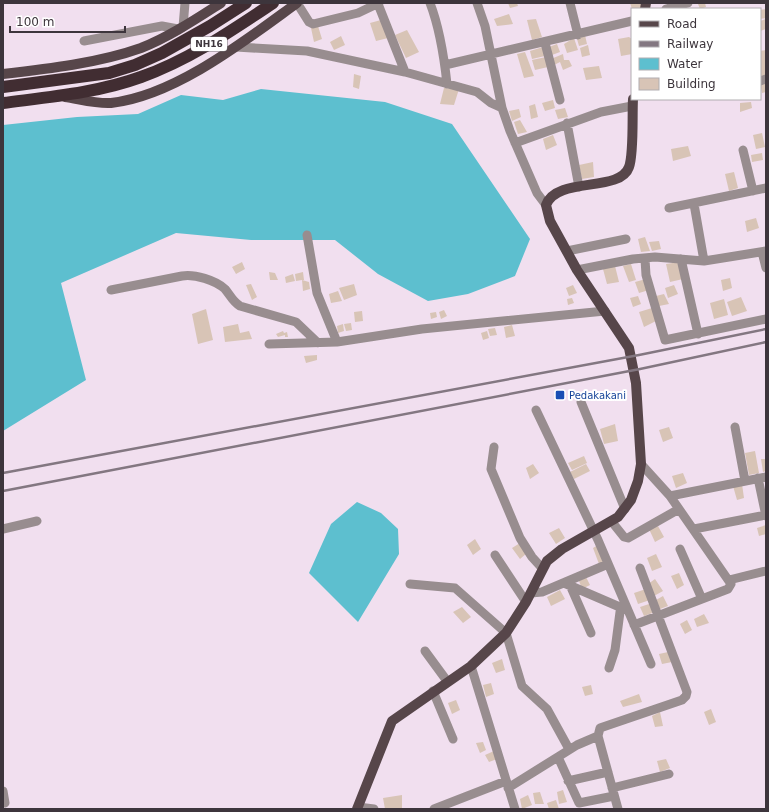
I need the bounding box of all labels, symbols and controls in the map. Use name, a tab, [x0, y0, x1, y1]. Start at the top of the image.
scale bar	[10, 8, 125, 34]
legend	[631, 8, 761, 100]
text: 100 m	[16, 15, 54, 29]
text: Road	[667, 17, 697, 31]
road number: NH16	[191, 37, 227, 51]
text: Railway	[667, 37, 713, 51]
text: Water	[667, 57, 703, 71]
text: Building	[667, 77, 716, 91]
marker: Pedakakani	[554, 389, 566, 401]
place label: Pedakakani	[569, 390, 626, 401]

